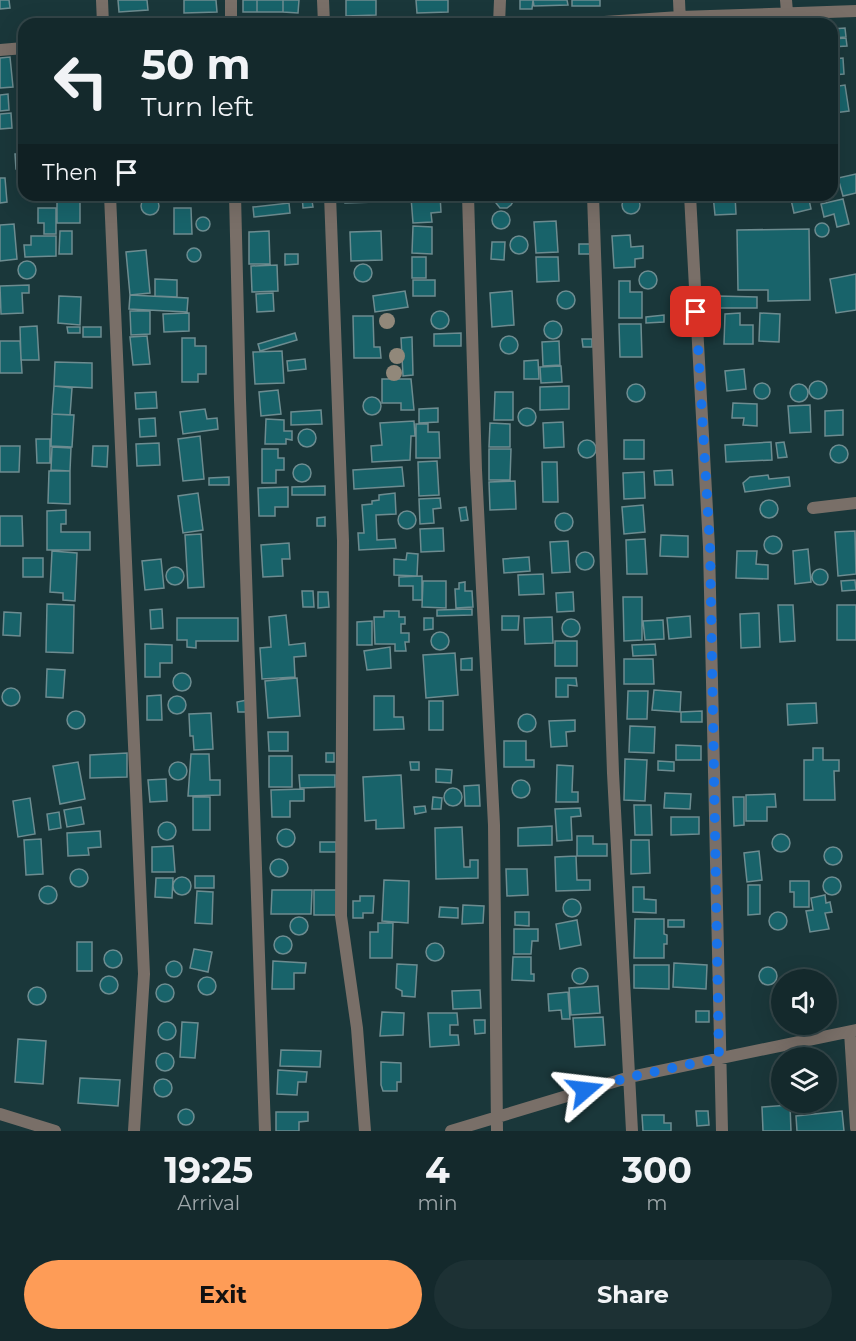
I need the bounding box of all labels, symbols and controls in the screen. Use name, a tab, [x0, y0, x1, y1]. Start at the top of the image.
text: 50 m	[141, 38, 250, 90]
icon: left	[42, 42, 120, 120]
text: Turn left	[141, 90, 254, 123]
icon: arrive	[110, 156, 143, 189]
text: Then	[42, 159, 98, 186]
pin	[670, 286, 721, 337]
icon: arrive	[679, 295, 712, 328]
map controls	[771, 969, 837, 1113]
button: sound	[771, 969, 837, 1035]
button: layers	[771, 1047, 837, 1113]
position arrow	[553, 1058, 617, 1122]
text: 19:25	[164, 1148, 253, 1192]
text: 4	[425, 1148, 450, 1192]
text: 300	[622, 1148, 692, 1192]
text: Arrival	[177, 1191, 240, 1215]
text: min	[417, 1191, 458, 1215]
text: m	[646, 1191, 667, 1215]
button: Exit	[24, 1260, 422, 1329]
button: Share	[434, 1260, 832, 1329]

